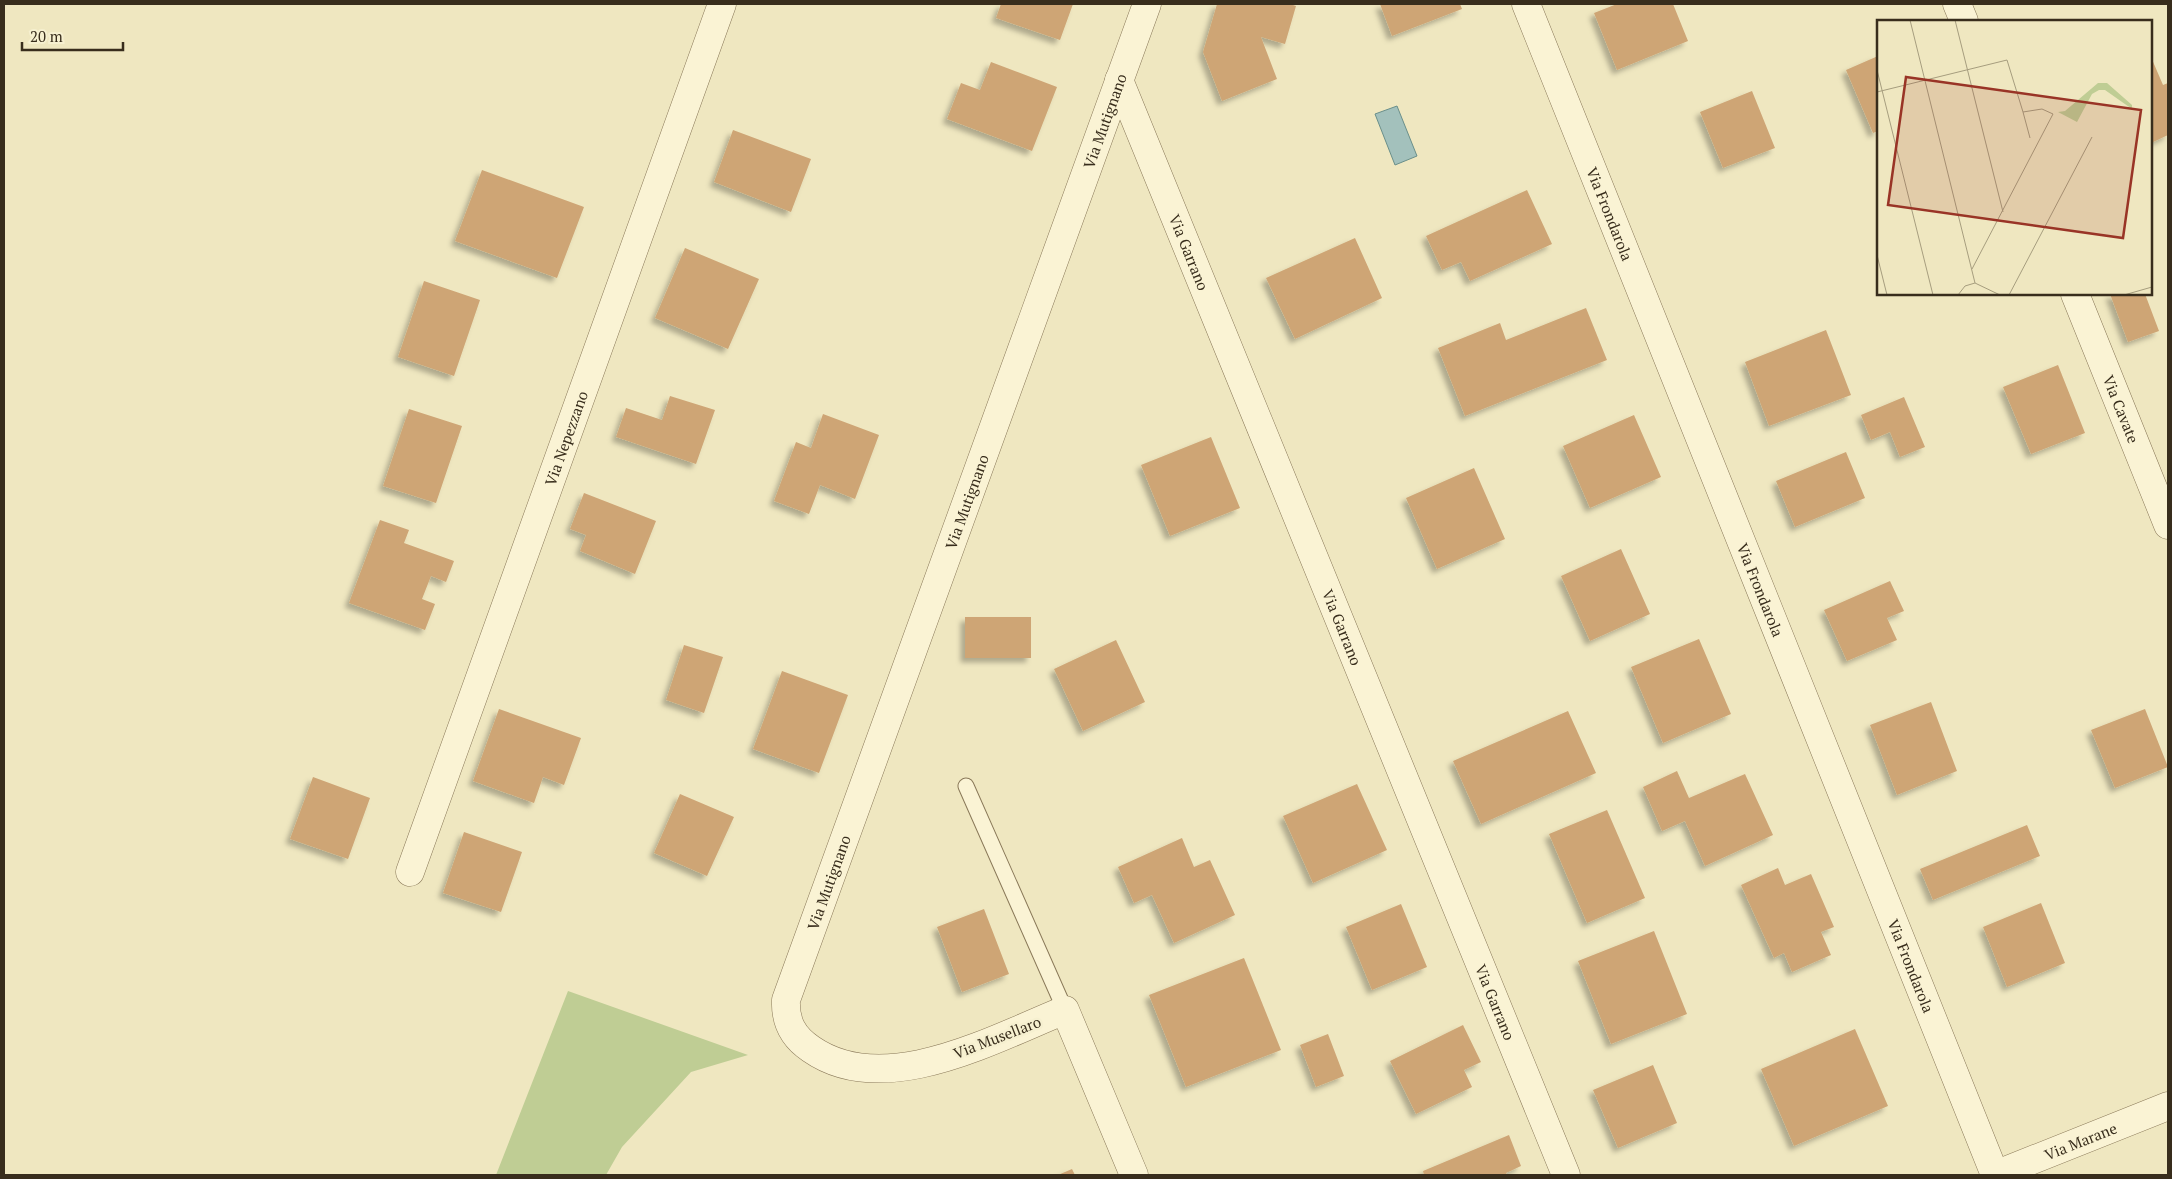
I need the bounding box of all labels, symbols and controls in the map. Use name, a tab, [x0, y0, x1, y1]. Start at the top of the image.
scale bar	[22, 20, 124, 52]
inset map	[1877, 20, 2152, 295]
text: 20 m	[30, 26, 63, 46]
street label: Via Mutignano	[1078, 71, 1131, 171]
street label: Via Frondarola	[1582, 164, 1638, 264]
street label: Via Garrano	[1165, 211, 1214, 293]
street label: Via Cavate	[2099, 372, 2144, 446]
street label: Via Nepezzano	[540, 388, 592, 488]
street label: Via Mutignano	[940, 452, 993, 552]
street label: Via Frondarola	[1733, 540, 1788, 640]
street label: Via Garrano	[1318, 586, 1367, 668]
street label: Via Mutignano	[802, 832, 855, 933]
street label: Via Frondarola	[1883, 916, 1939, 1016]
street label: Via Garrano	[1471, 961, 1520, 1043]
street label: Via Musellaro	[950, 1011, 1044, 1063]
street label: Via Marane	[2041, 1117, 2120, 1164]

